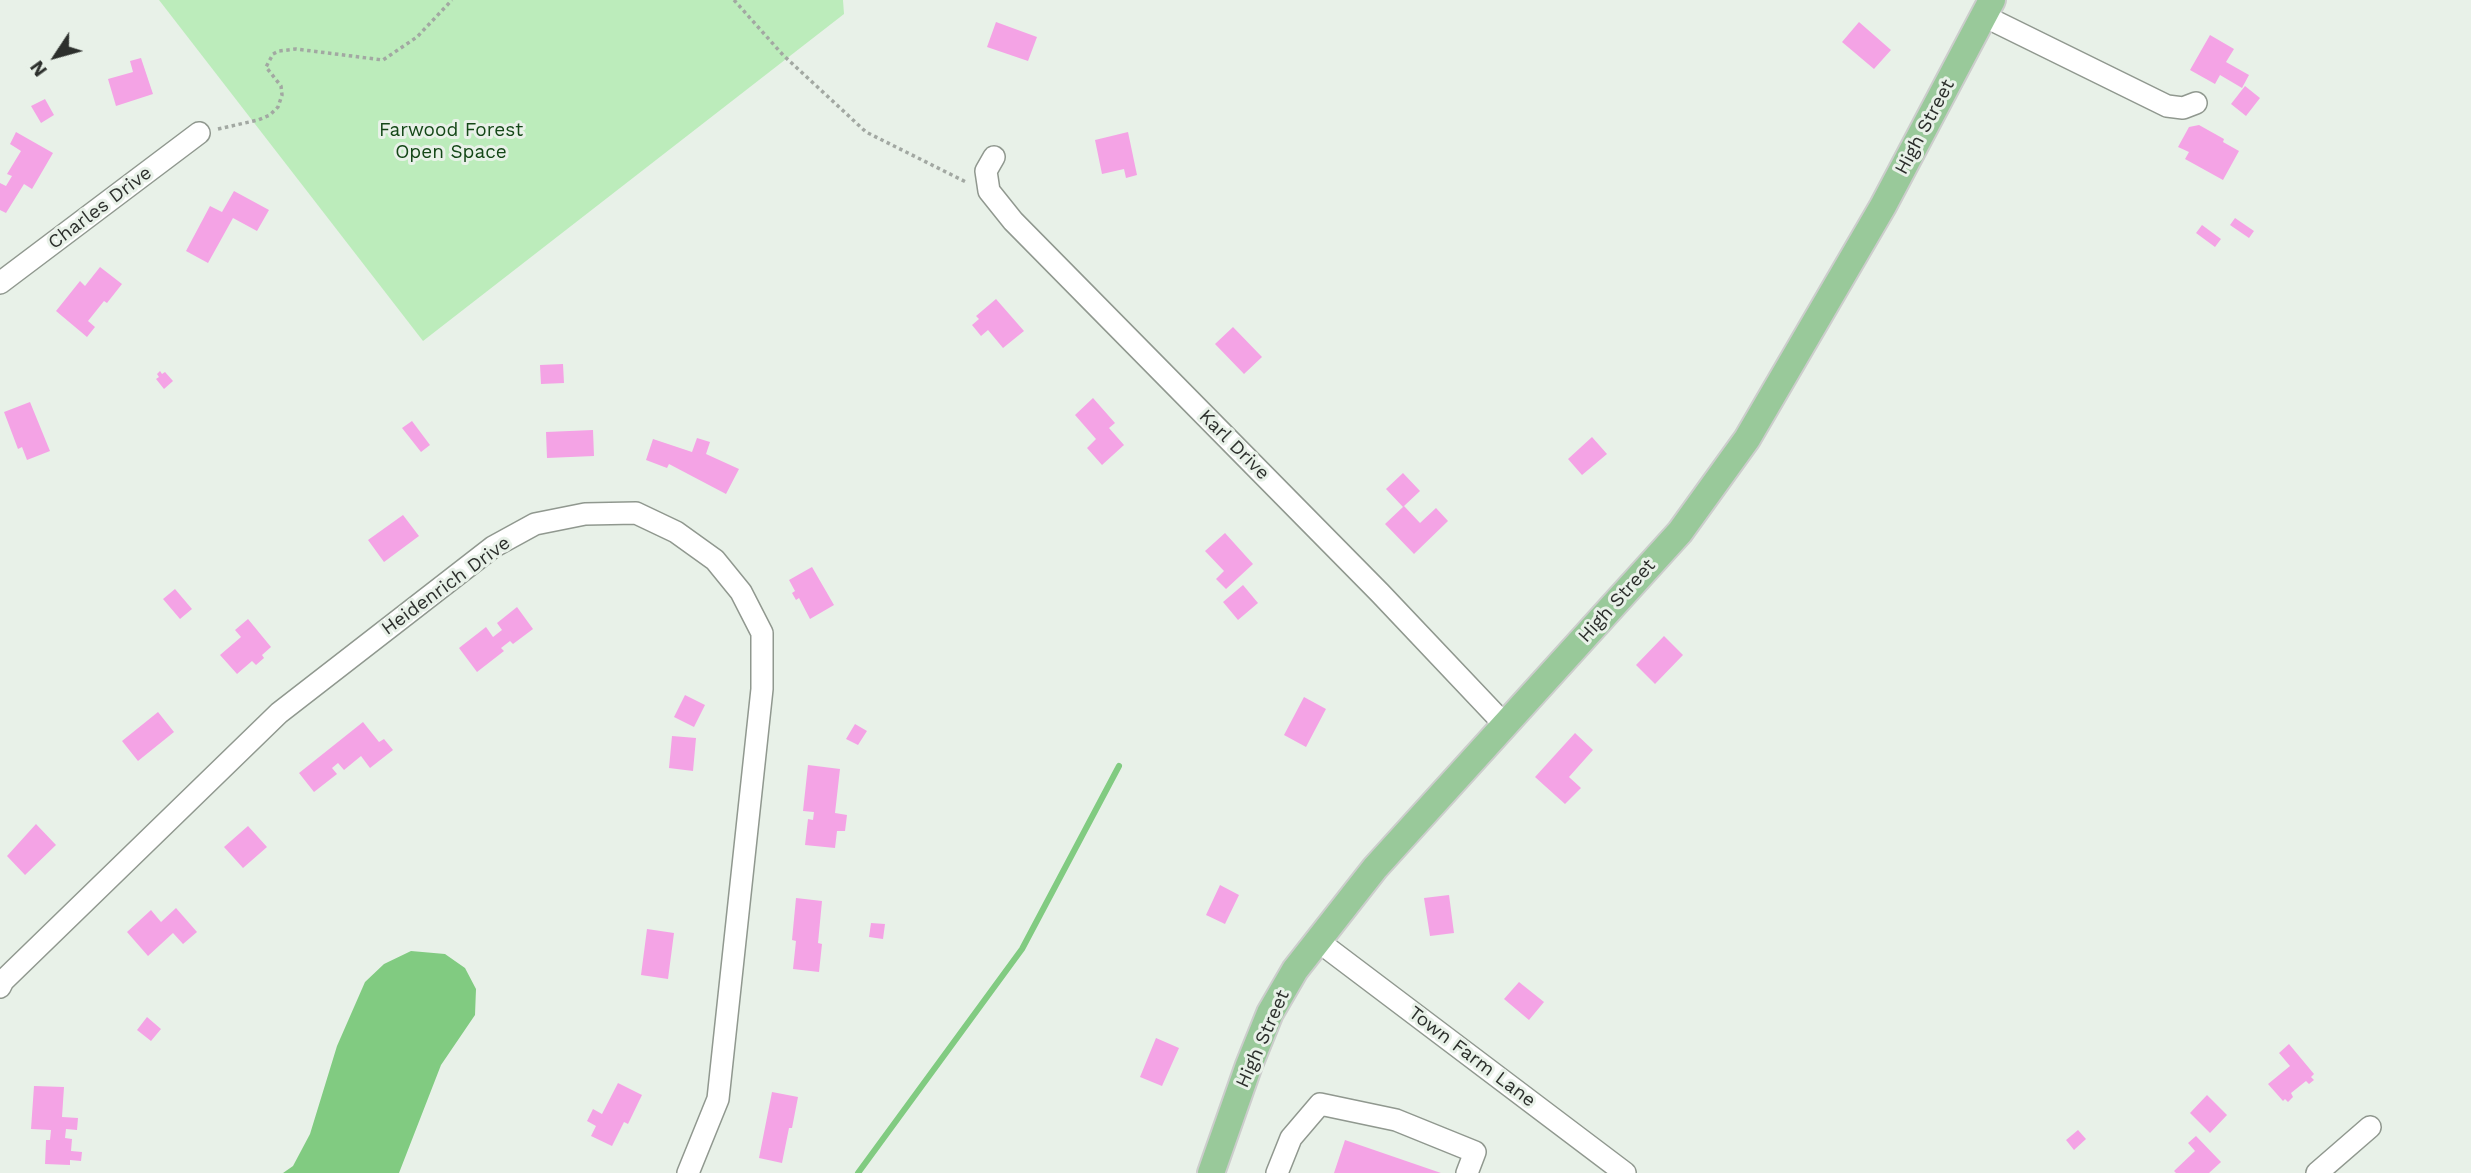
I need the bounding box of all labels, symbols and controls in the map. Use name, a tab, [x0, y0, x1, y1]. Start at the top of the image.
north arrow	[21, 21, 91, 91]
text: N	[25, 56, 52, 81]
street label: High Street	[1890, 75, 1960, 179]
park label: Farwood Forest Open Space	[379, 119, 523, 163]
street label: Charles Drive	[44, 162, 156, 254]
street label: Karl Drive	[1194, 405, 1274, 485]
street label: Heidenrich Drive	[377, 532, 515, 640]
street label: High Street	[1574, 555, 1660, 647]
street label: High Street	[1231, 987, 1295, 1091]
street label: Town Farm Lane	[1404, 1002, 1540, 1112]

